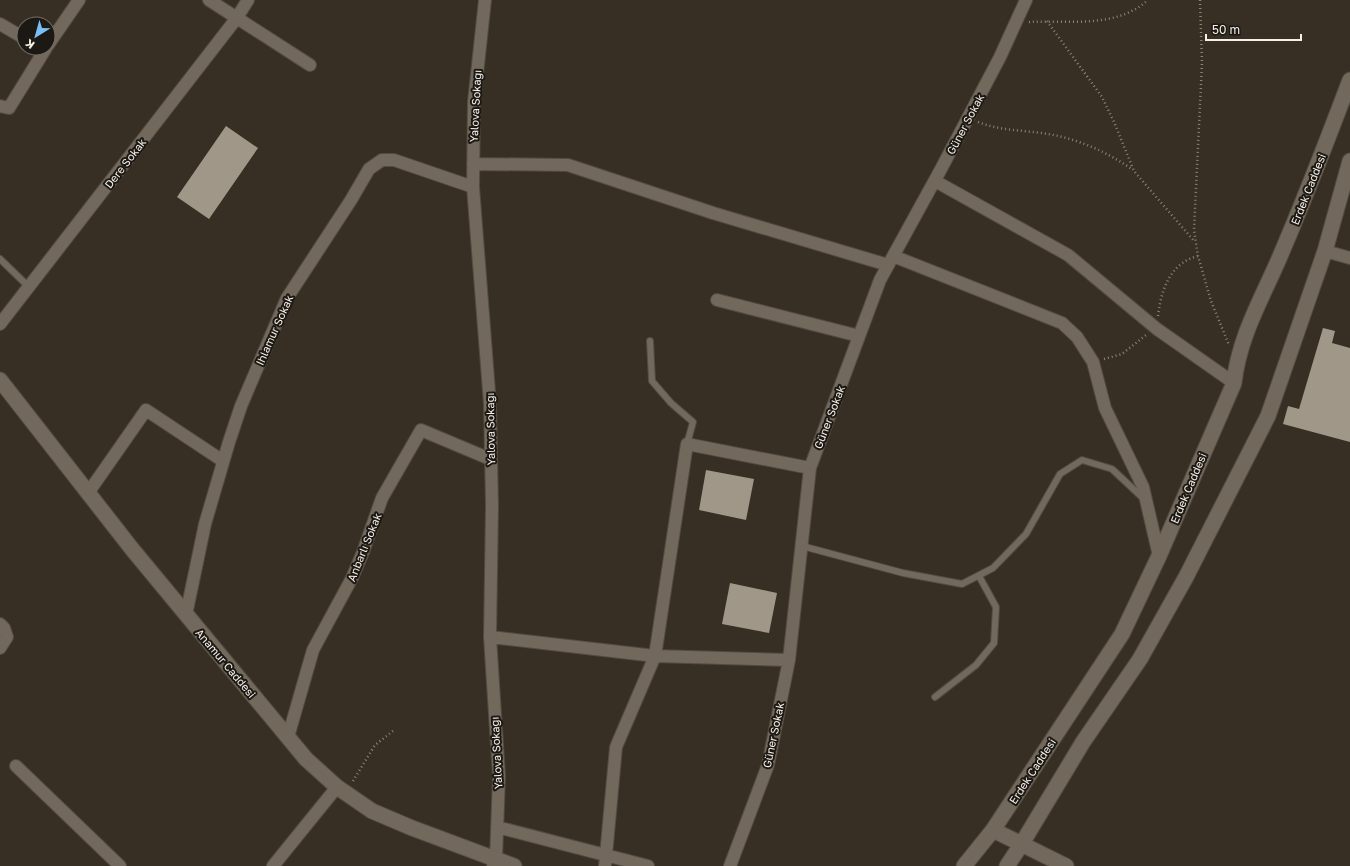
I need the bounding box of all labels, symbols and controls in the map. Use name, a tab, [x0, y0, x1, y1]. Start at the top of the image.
north arrow	[16, 16, 56, 56]
scale bar	[1206, 16, 1301, 42]
text: 50 m	[1212, 22, 1240, 37]
text: K	[23, 37, 37, 52]
street label: Yalova Sokağı	[467, 69, 483, 143]
street label: Güner Sokak	[944, 91, 986, 157]
street label: Dere Sokak	[102, 136, 148, 190]
street label: Erdek Caddesi	[1288, 152, 1328, 226]
street label: Ihlamur Sokak	[253, 293, 295, 367]
street label: Güner Sokak	[811, 383, 847, 451]
street label: Yalova Sokağı	[483, 393, 497, 465]
street label: Erdek Caddesi	[1167, 451, 1209, 525]
street label: Anbarlı Sokak	[344, 511, 384, 583]
street label: Anamur Caddesi	[193, 626, 259, 700]
street label: Güner Sokak	[760, 701, 786, 769]
street label: Yalova Sokağı	[488, 716, 504, 790]
street label: Erdek Caddesi	[1006, 736, 1058, 806]

